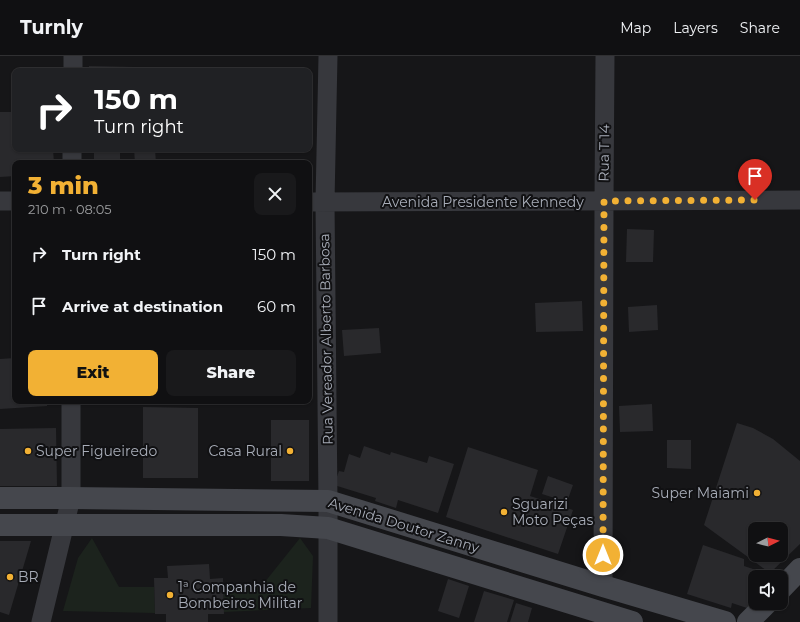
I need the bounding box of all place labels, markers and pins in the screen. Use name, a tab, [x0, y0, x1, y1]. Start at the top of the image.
pin	[738, 159, 772, 200]
place label: Super Figueiredo	[36, 442, 157, 460]
place label: Casa Rural	[209, 442, 282, 460]
marker: Super Figueiredo	[23, 446, 33, 456]
marker: Casa Rural	[285, 446, 295, 456]
place label: Super Maiami	[651, 484, 749, 502]
marker: Super Maiami	[752, 488, 762, 498]
place label: Sguarizi Moto Peças	[512, 495, 593, 529]
marker: Sguarizi Moto Peças	[499, 507, 509, 517]
place label: BR	[18, 568, 39, 586]
marker: BR	[5, 572, 15, 582]
place label: 1ª Companhia de Bombeiros Militar	[178, 578, 303, 612]
marker: 1ª Companhia de Bombeiros Militar	[165, 590, 175, 600]

